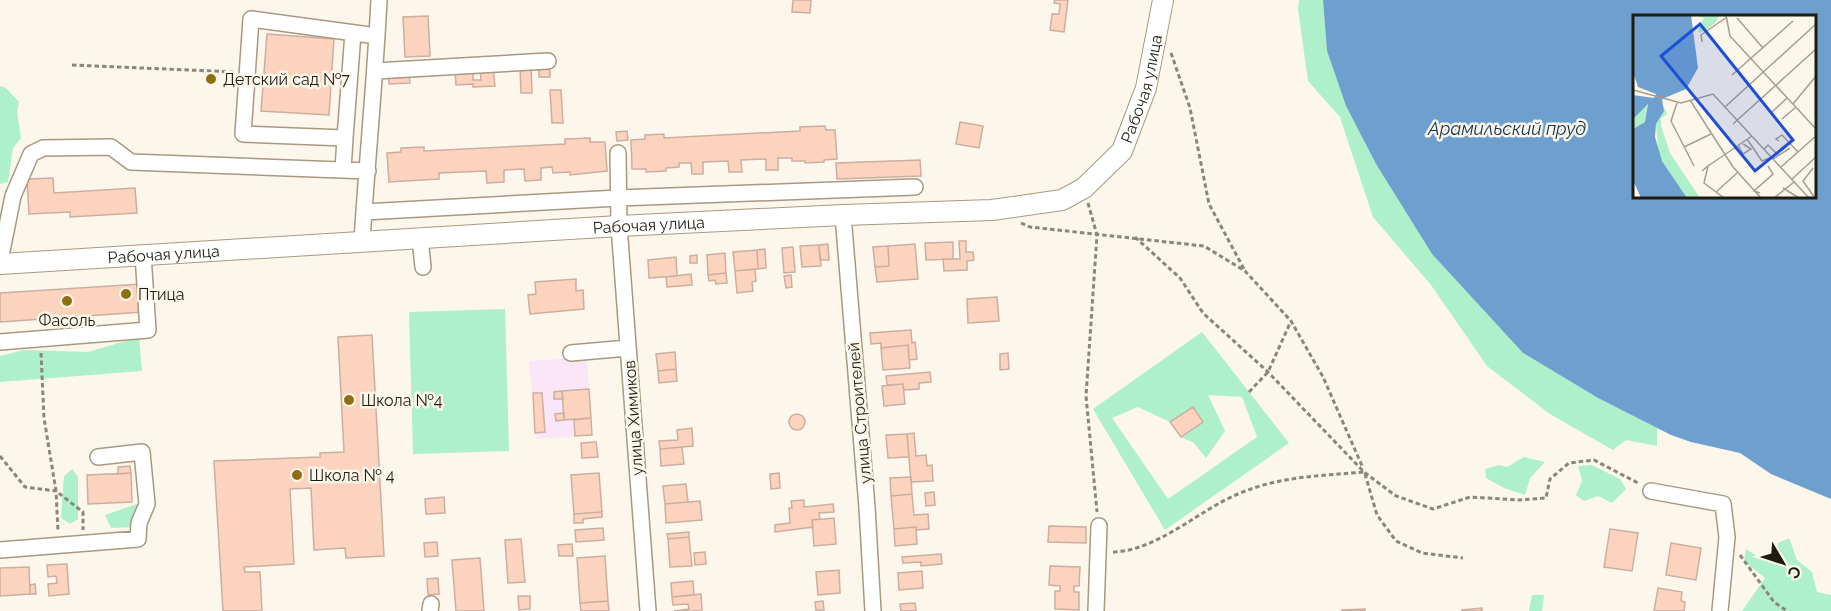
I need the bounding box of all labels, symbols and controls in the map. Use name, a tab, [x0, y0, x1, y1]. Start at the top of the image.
inset map	[1633, 15, 1816, 198]
street label: Рабочая улица	[1117, 33, 1166, 146]
place label: Детский сад №7	[223, 70, 350, 89]
marker: Детский сад №7	[204, 72, 218, 86]
water label: Арамильский пруд	[1427, 118, 1586, 139]
street label: Рабочая улица	[592, 213, 705, 238]
street label: Рабочая улица	[107, 242, 220, 267]
place label: Птица	[138, 285, 185, 304]
marker: Птица	[119, 287, 133, 301]
marker: Фасоль	[60, 294, 74, 308]
place label: Фасоль	[39, 311, 96, 330]
street label: улица Строителей	[844, 341, 875, 484]
street label: улица Химиков	[620, 360, 647, 476]
place label: Школа №4	[361, 391, 443, 410]
marker: Школа №4	[342, 393, 356, 407]
place label: Школа № 4	[309, 466, 395, 485]
marker: Школа № 4	[290, 468, 304, 482]
north arrow	[1753, 533, 1813, 593]
text: С	[1783, 562, 1805, 582]

